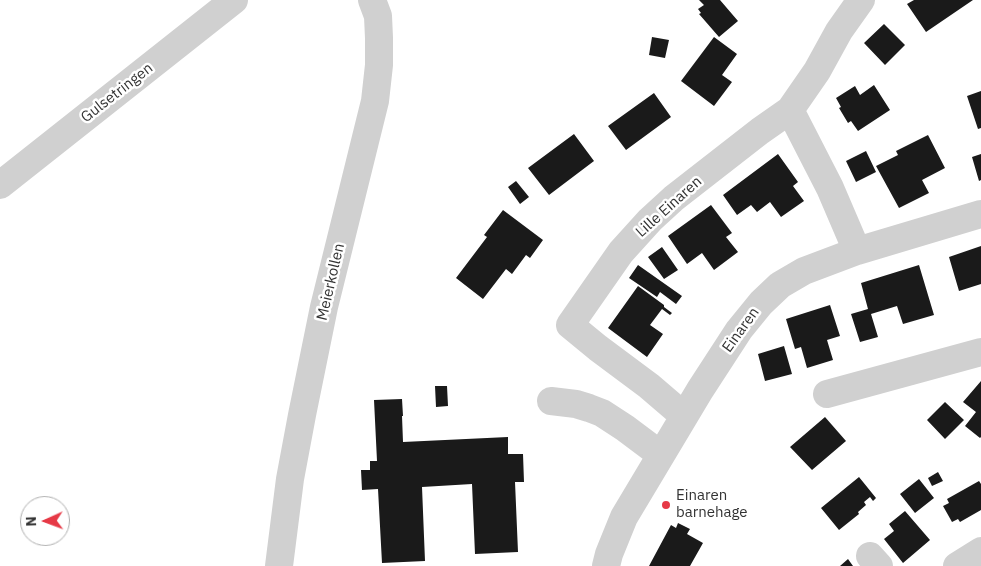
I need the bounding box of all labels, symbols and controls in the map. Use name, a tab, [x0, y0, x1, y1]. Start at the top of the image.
street label: Gulsetringen	[77, 59, 157, 127]
street label: Lille Einaren	[632, 173, 706, 241]
street label: Meierkollen	[313, 242, 349, 322]
street label: Einaren	[719, 304, 763, 356]
place label: Einaren barnehage	[676, 487, 748, 522]
north arrow	[20, 496, 70, 546]
marker: Einaren barnehage	[660, 499, 672, 511]
text: N	[22, 516, 40, 527]

